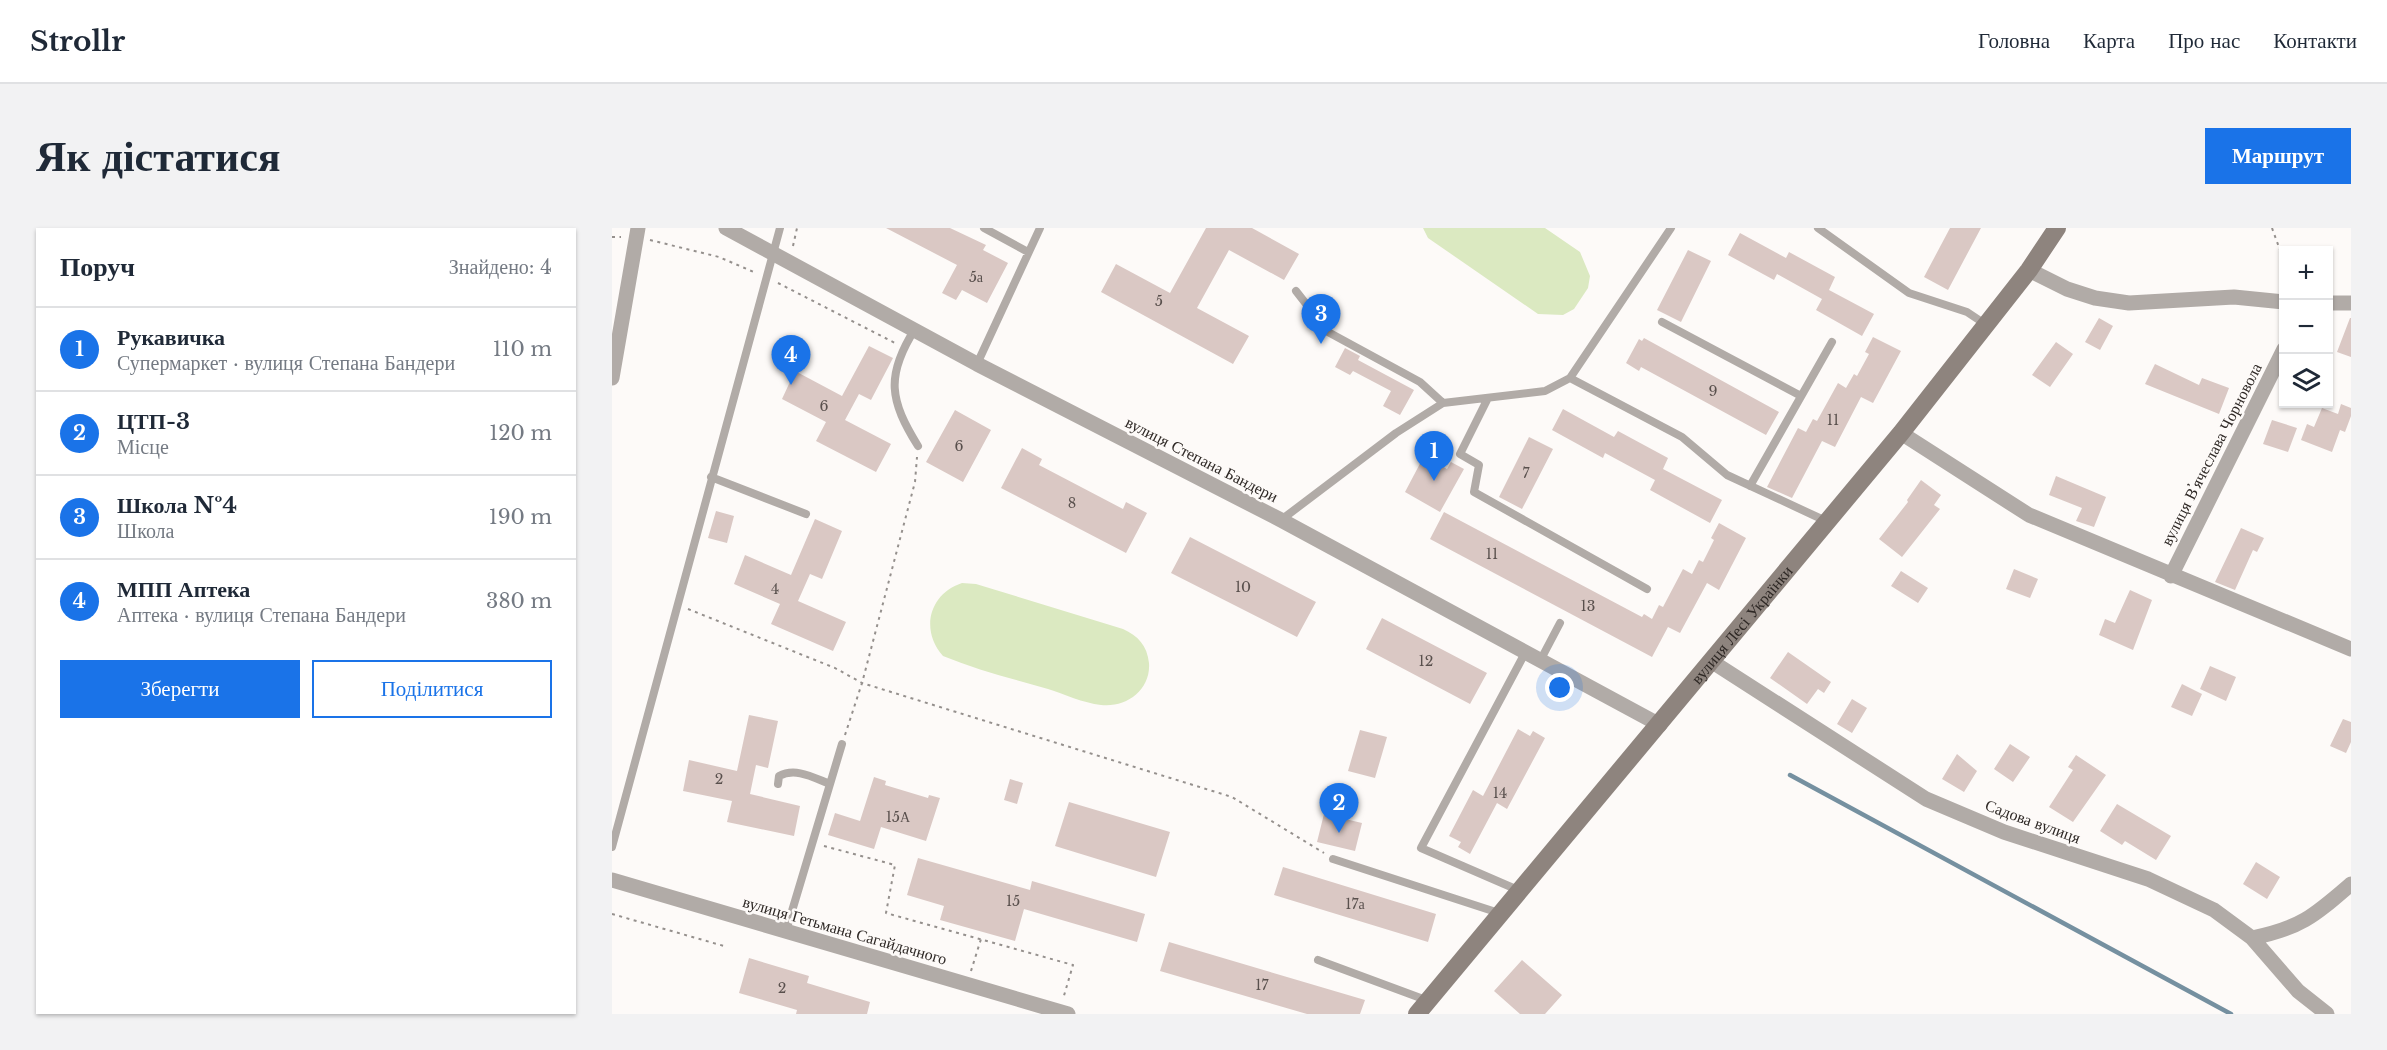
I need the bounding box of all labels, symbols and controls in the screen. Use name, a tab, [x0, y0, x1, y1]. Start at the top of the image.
text: Strollr	[30, 24, 125, 59]
text: Головна	[1978, 28, 2050, 54]
text: Карта	[2083, 28, 2135, 54]
text: Про нас	[2168, 28, 2240, 54]
text: Контакти	[2273, 28, 2357, 54]
button: Маршрут	[2205, 128, 2351, 184]
text: Як дістатися	[36, 130, 281, 182]
map controls	[2279, 246, 2333, 408]
button: +	[2279, 246, 2333, 300]
text: Поруч	[60, 251, 135, 283]
text: Знайдено: 4	[449, 255, 552, 279]
house number: 5а	[969, 268, 984, 286]
house number: 5	[1155, 292, 1163, 310]
pin: 3	[1302, 294, 1340, 344]
button: −	[2279, 300, 2333, 354]
text: Рукавичка	[117, 324, 225, 351]
pin: 4	[772, 336, 810, 385]
text: 1	[75, 337, 84, 361]
text: 110 m	[493, 337, 552, 361]
text: Супермаркет · вулиця Степана Бандери	[117, 351, 455, 375]
button: layers	[2279, 354, 2333, 408]
street label: вулиця Вʼячеслава Чорновола	[2156, 359, 2266, 549]
house number: 9	[1708, 382, 1718, 400]
house number: 6	[819, 397, 829, 415]
text: ЦТП-3	[117, 408, 190, 435]
house number: 11	[1827, 411, 1839, 429]
street label: вулиця Степана Бандери	[1122, 412, 1282, 506]
text: 2	[73, 421, 86, 445]
text: 120 m	[489, 421, 552, 445]
pin: 1	[1414, 432, 1454, 481]
text: Місце	[117, 435, 169, 459]
house number: 6	[954, 437, 964, 455]
house number: 7	[1522, 464, 1530, 482]
text: Школа №4	[117, 492, 237, 519]
house number: 8	[1068, 494, 1076, 512]
text: 3	[73, 505, 86, 529]
text: 190 m	[489, 505, 552, 529]
text: Школа	[117, 519, 174, 543]
house number: 11	[1486, 545, 1498, 563]
street label: вулиця Лесі Українки	[1686, 561, 1797, 688]
text: МПП Аптека	[117, 576, 250, 603]
house number: 10	[1235, 578, 1251, 596]
house number: 4	[771, 580, 779, 598]
text: 4	[73, 589, 86, 613]
text: 380 m	[486, 589, 552, 613]
house number: 13	[1581, 597, 1595, 615]
text: Аптека · вулиця Степана Бандери	[117, 603, 406, 627]
house number: 12	[1419, 652, 1433, 670]
button: Зберегти	[60, 660, 300, 718]
button: Поділитися	[312, 660, 552, 718]
your location	[1545, 673, 1574, 702]
house number: 2	[715, 770, 723, 788]
pin: 2	[1320, 784, 1358, 833]
house number: 14	[1493, 784, 1507, 802]
street label: Садова вулиця	[1983, 795, 2084, 848]
house number: 15А	[886, 808, 911, 826]
street label: вулиця Гетьмана Сагайдачного	[741, 891, 949, 969]
house number: 15	[1006, 892, 1020, 910]
house number: 17а	[1345, 895, 1366, 913]
house number: 17	[1255, 976, 1270, 994]
house number: 2	[778, 979, 786, 997]

